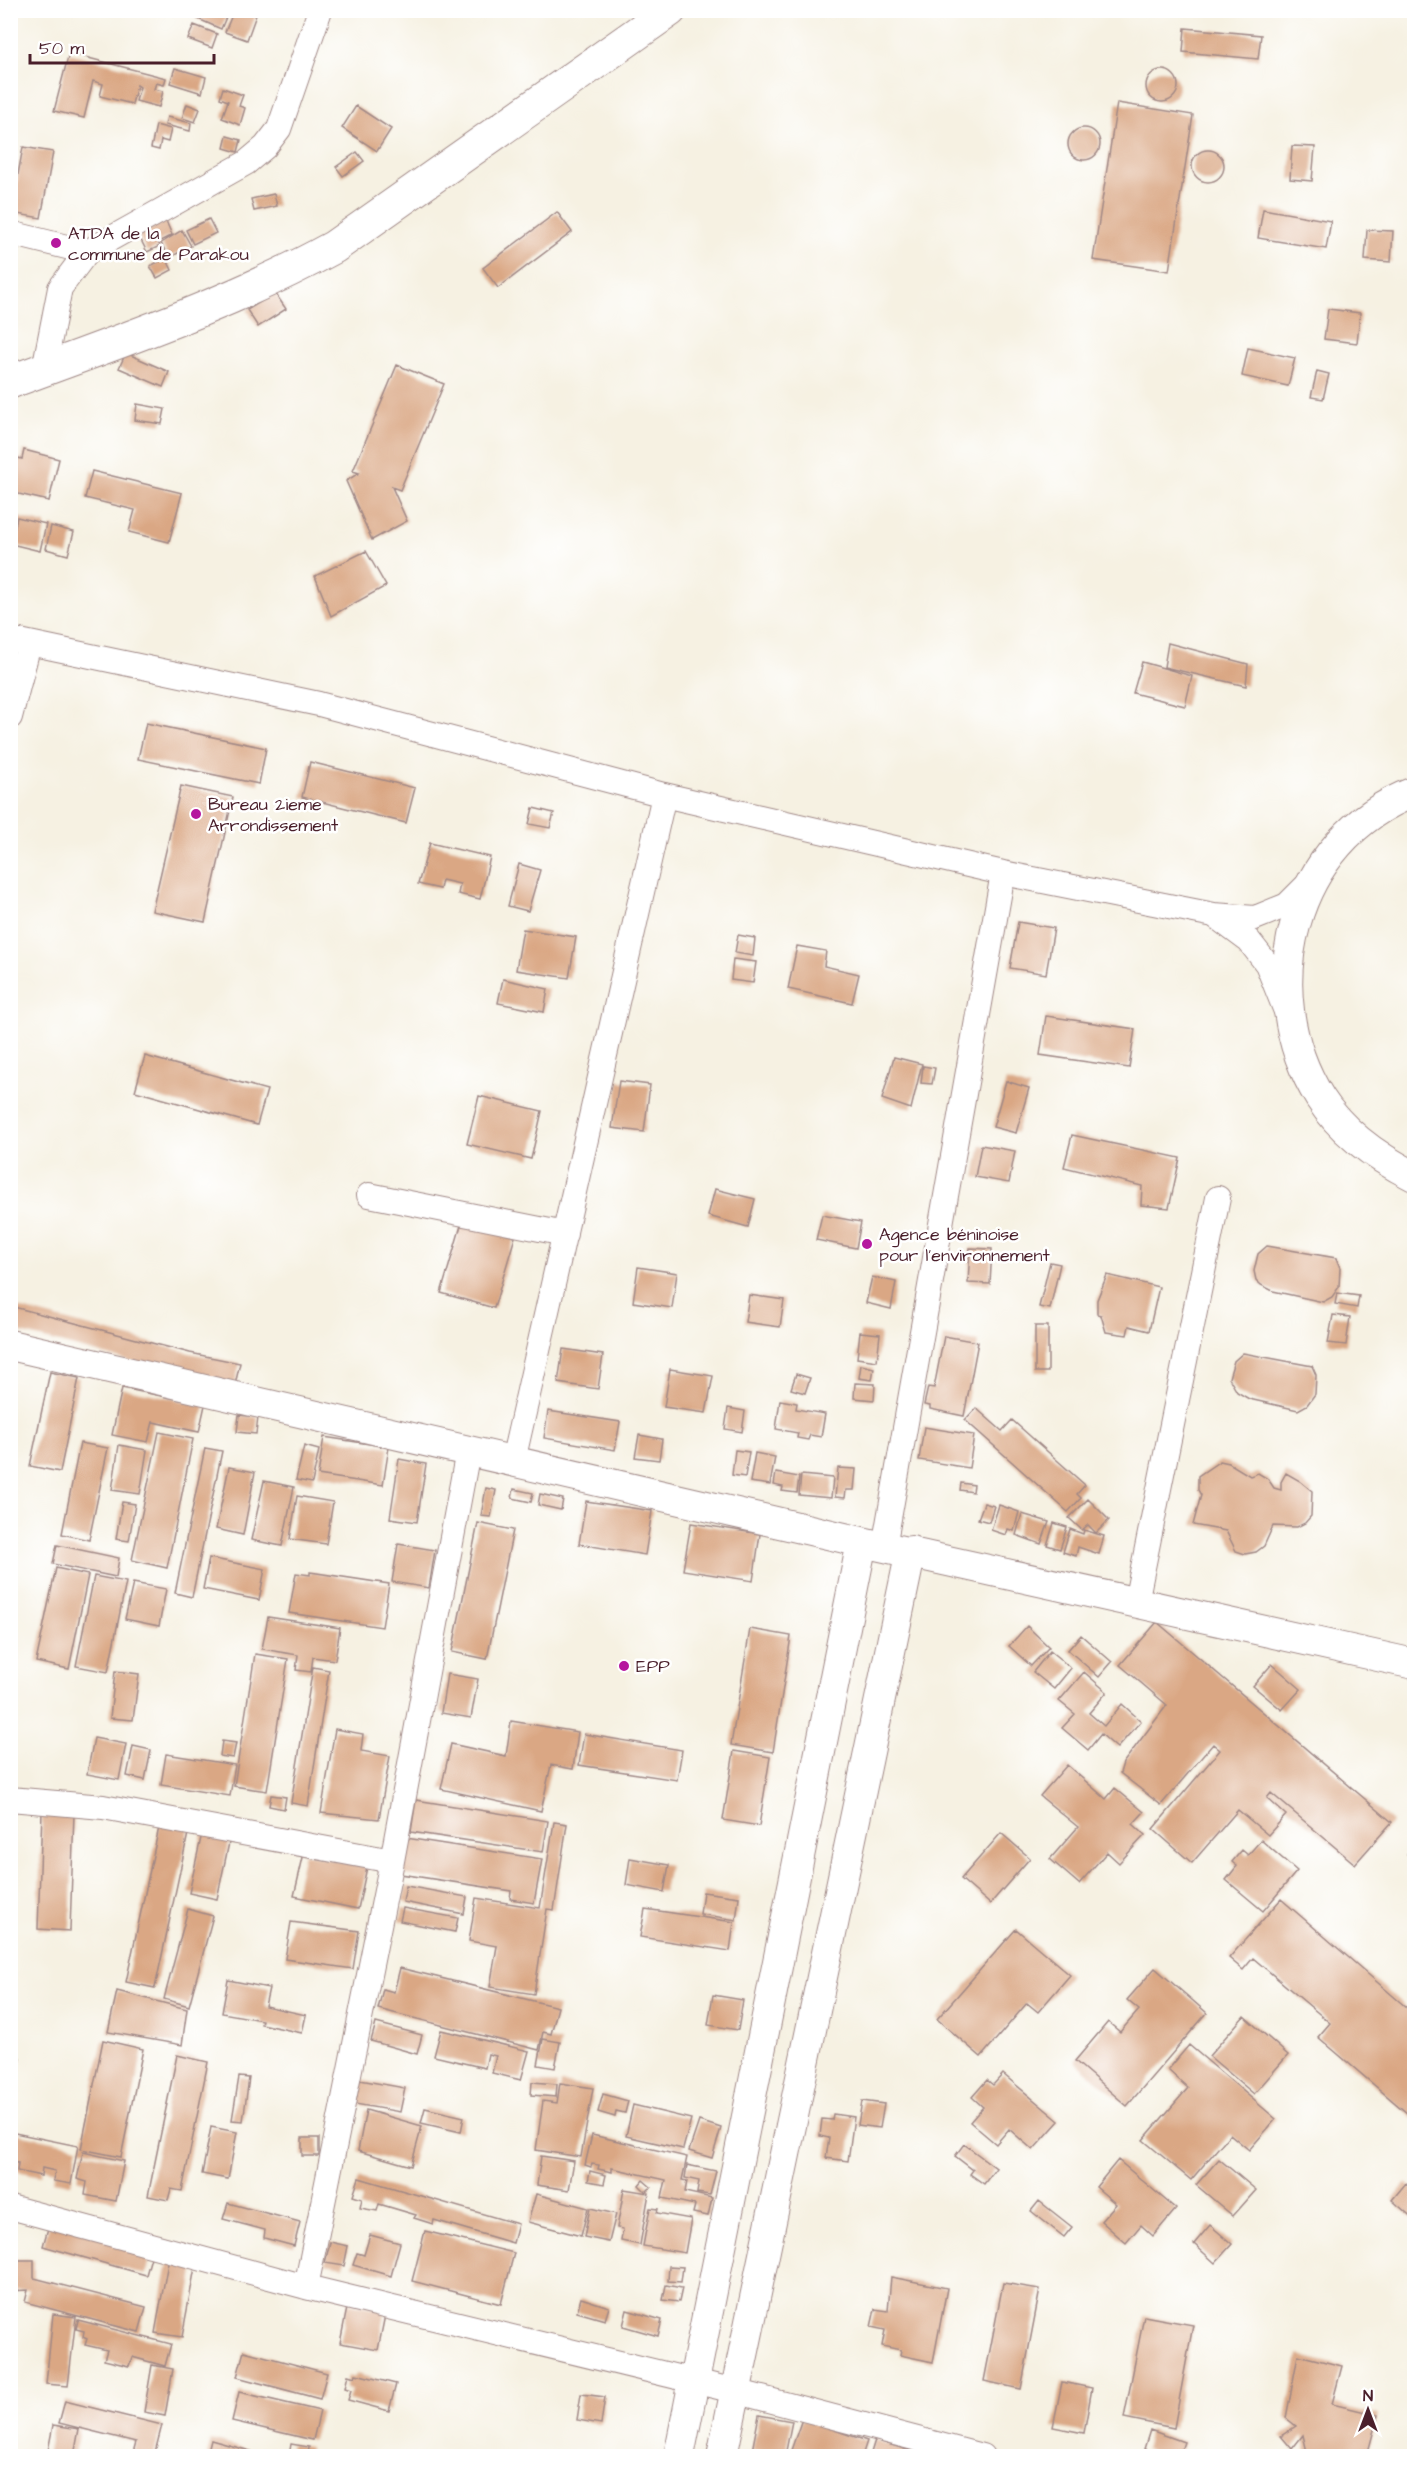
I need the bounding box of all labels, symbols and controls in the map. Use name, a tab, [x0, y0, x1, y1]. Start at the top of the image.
scale bar	[30, 27, 214, 65]
text: 50 m	[39, 36, 84, 61]
place label: ATDA de la commune de Parakou	[68, 221, 249, 267]
marker: ATDA de la commune de Parakou	[49, 236, 63, 250]
place label: Bureau 2ieme Arrondissement	[208, 792, 339, 838]
marker: Bureau 2ieme Arrondissement	[189, 807, 203, 821]
place label: Agence béninoise pour l'environnement	[879, 1222, 1051, 1268]
marker: Agence béninoise pour l'environnement	[860, 1237, 874, 1251]
place label: EPP	[636, 1654, 670, 1679]
marker: EPP	[617, 1659, 631, 1673]
north arrow	[1338, 2380, 1398, 2440]
text: N	[1363, 2385, 1373, 2407]

